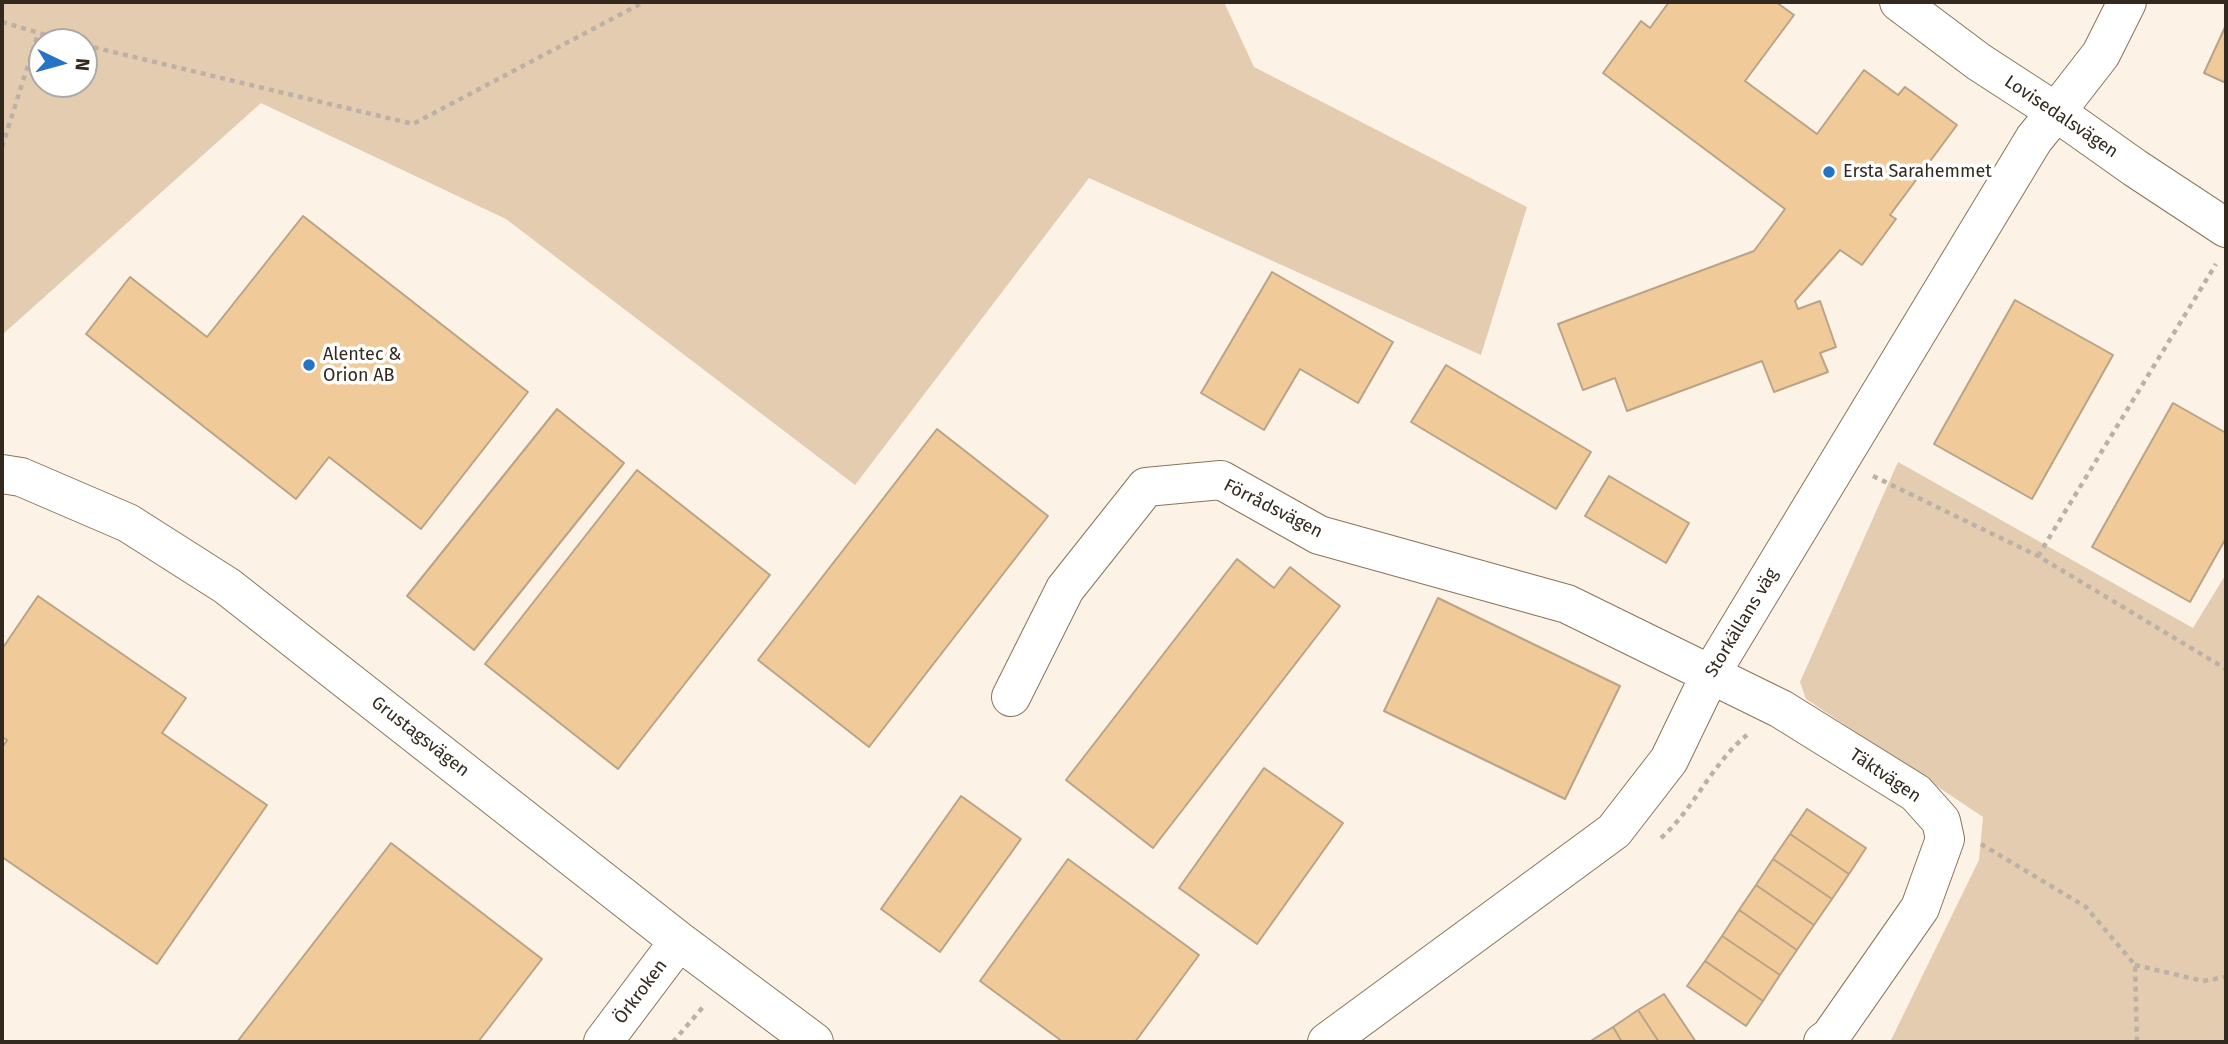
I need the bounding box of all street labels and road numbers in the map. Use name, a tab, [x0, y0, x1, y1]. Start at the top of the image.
street label: Lovisedalsvägen	[2000, 71, 2122, 163]
street label: Förrådsvägen	[1220, 475, 1326, 543]
street label: Storkällans väg	[1701, 564, 1783, 682]
street label: Grustagsvägen	[367, 692, 473, 782]
street label: Täktvägen	[1845, 744, 1925, 808]
street label: Örkroken	[610, 956, 672, 1028]

